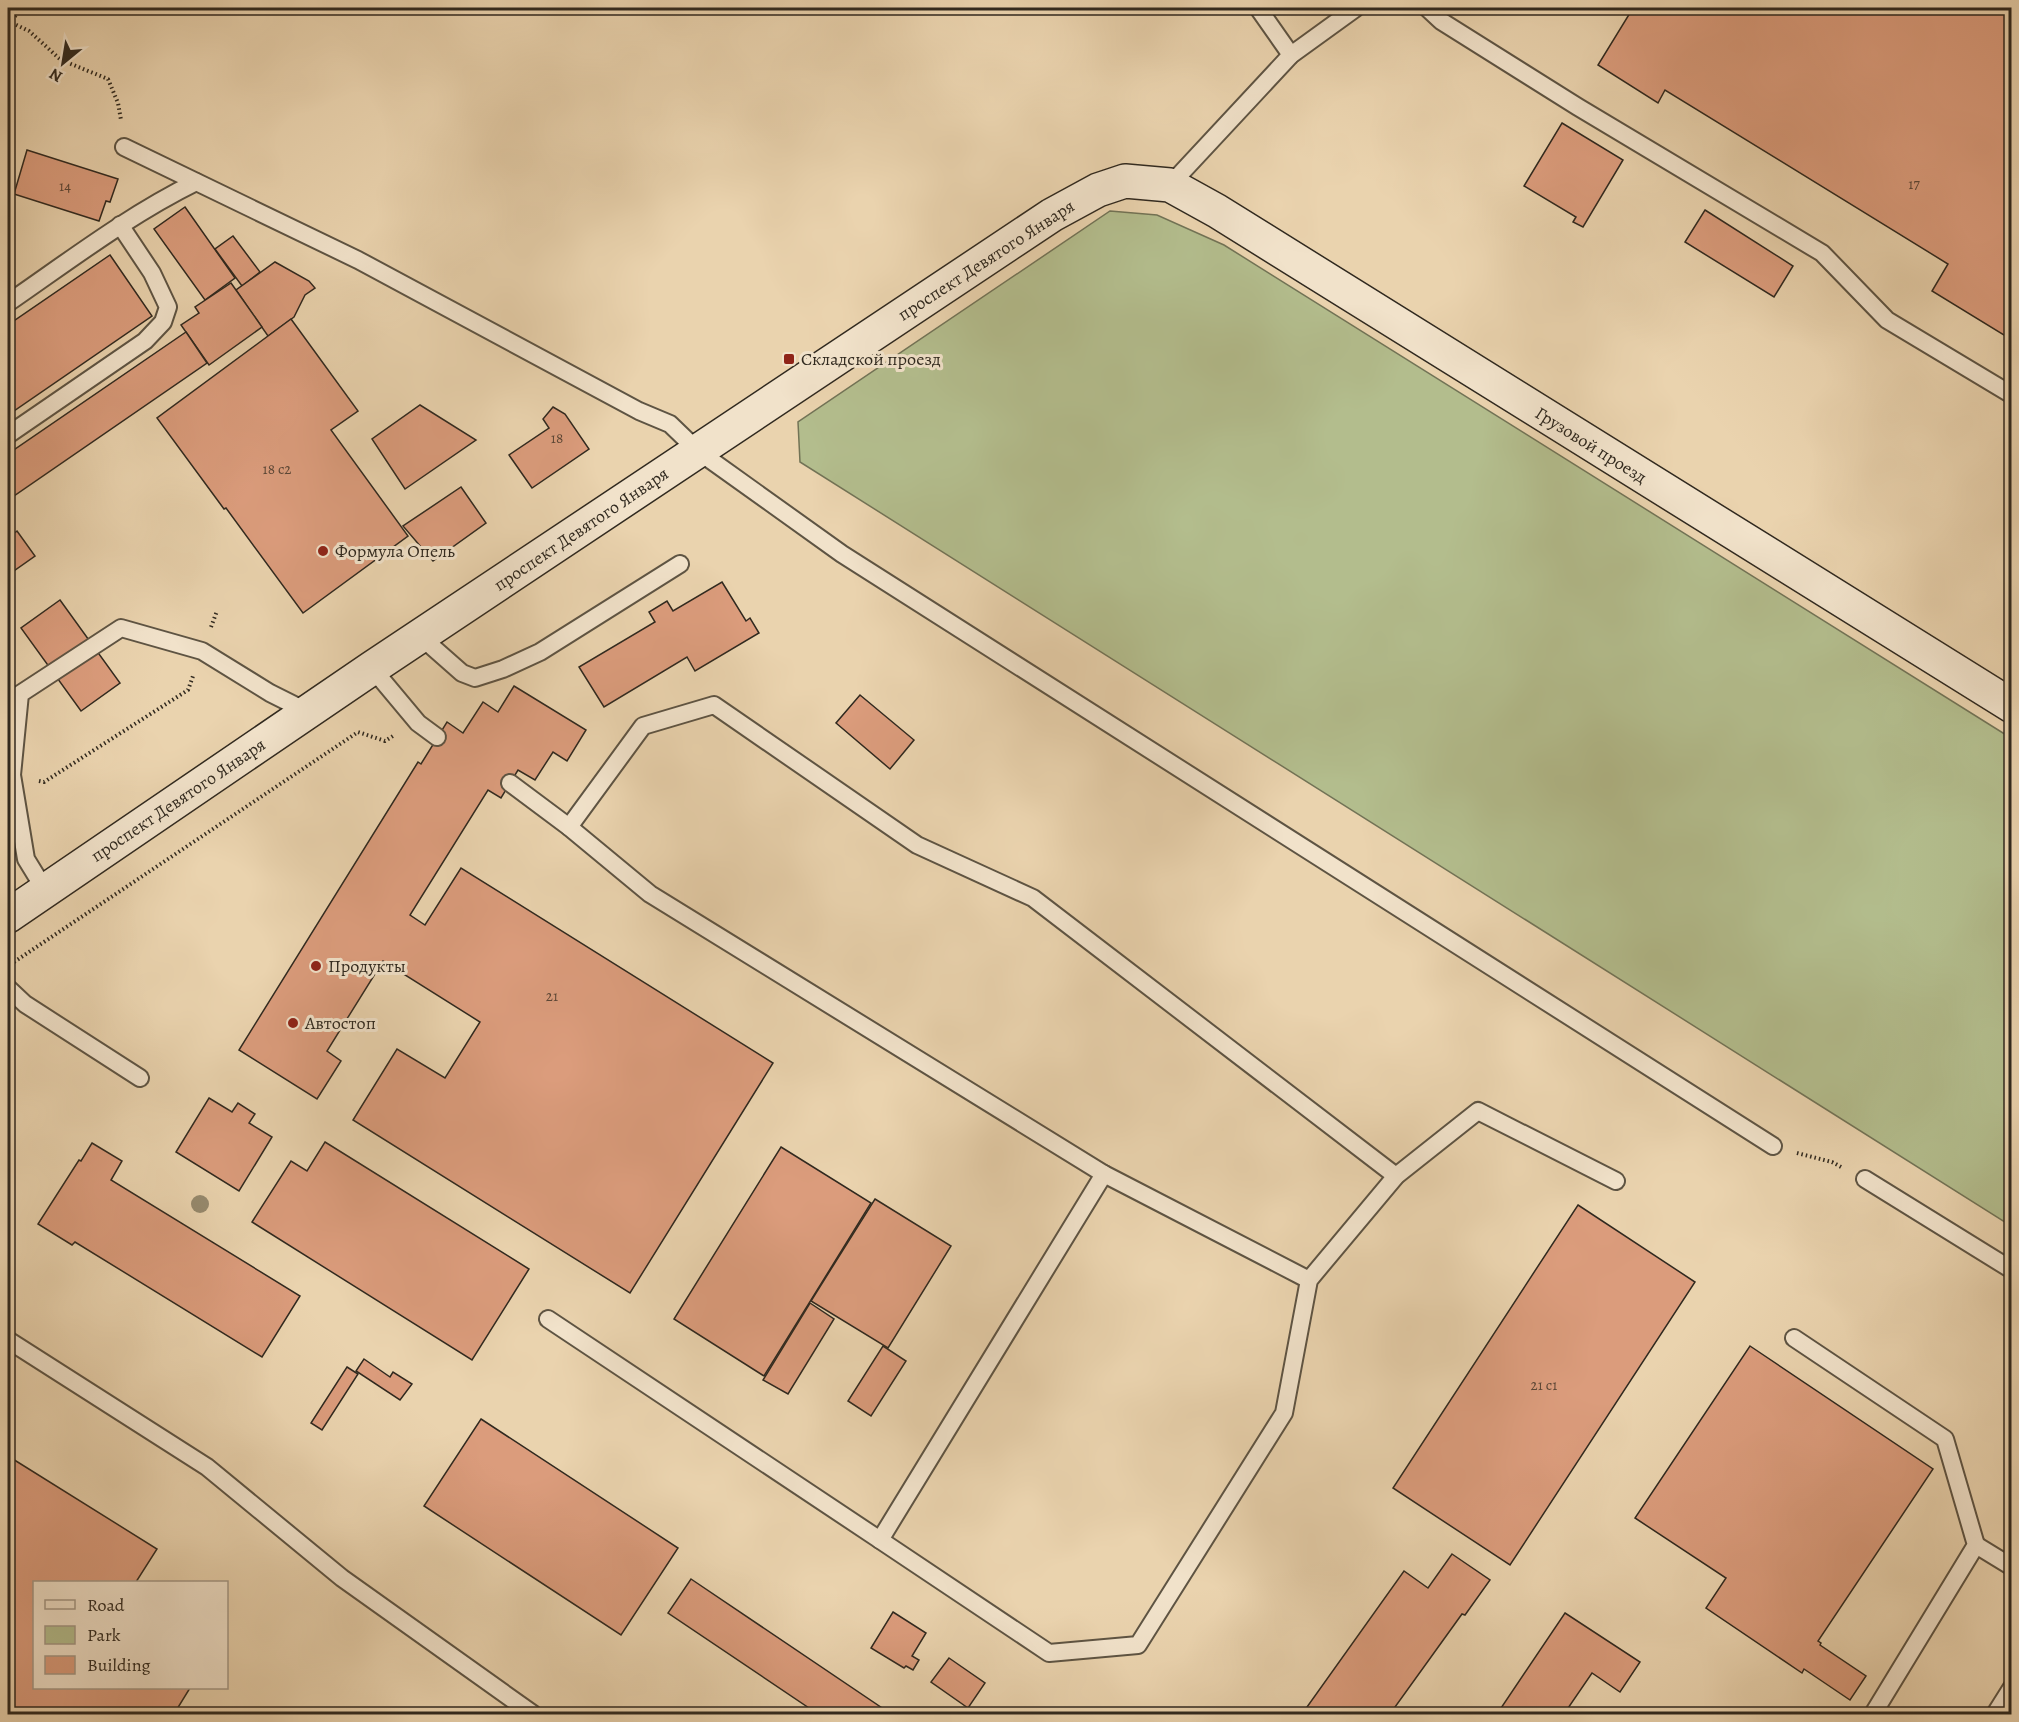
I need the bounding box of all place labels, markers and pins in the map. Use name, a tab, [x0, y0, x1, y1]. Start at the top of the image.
place label: Складской проезд	[801, 347, 941, 371]
marker: Складской проезд	[782, 352, 796, 366]
place label: Формула Опель	[335, 539, 455, 563]
marker: Формула Опель	[316, 544, 330, 558]
place label: Продукты	[328, 954, 406, 978]
marker: Продукты	[309, 959, 323, 973]
place label: Автостоп	[304, 1011, 376, 1035]
marker: Автостоп	[286, 1016, 300, 1030]

